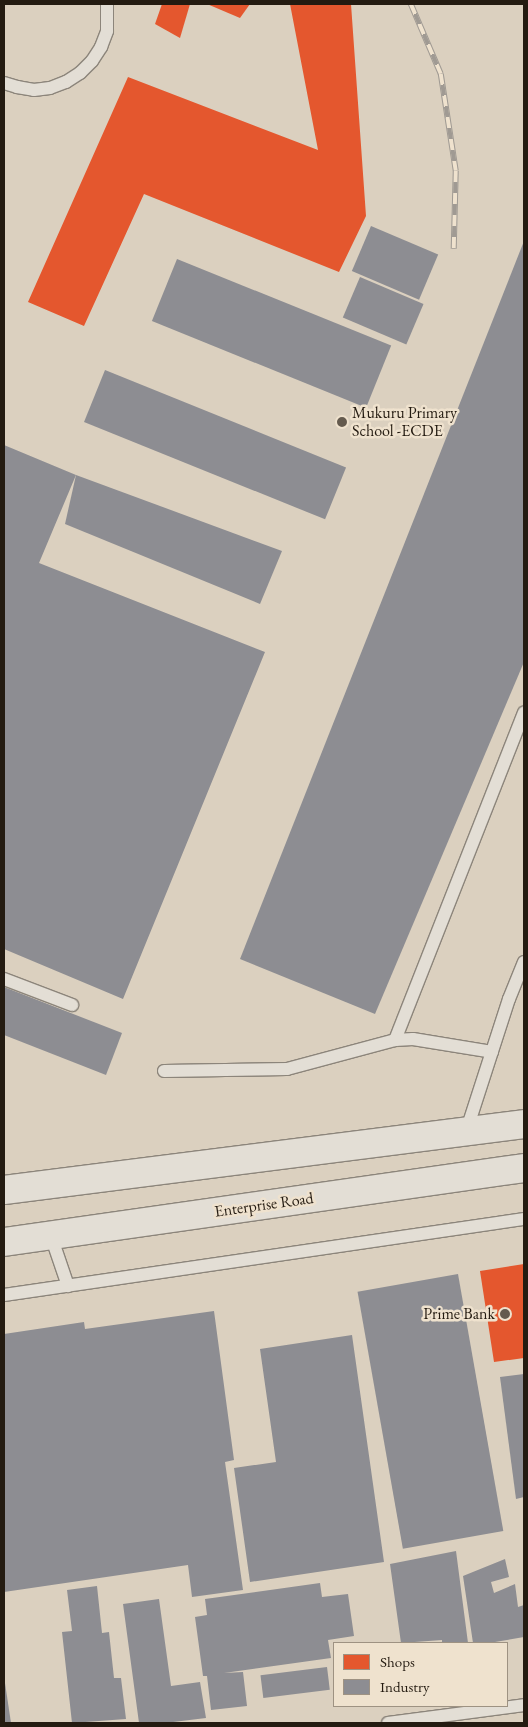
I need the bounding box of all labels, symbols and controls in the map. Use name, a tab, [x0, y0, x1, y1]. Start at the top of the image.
place label: Mukuru Primary School -ECDE	[352, 403, 457, 441]
marker: Mukuru Primary School -ECDE	[336, 416, 348, 428]
street label: Enterprise Road	[213, 1189, 315, 1221]
place label: Prime Bank	[423, 1304, 495, 1324]
marker: Prime Bank	[499, 1308, 511, 1320]
legend	[333, 1642, 508, 1707]
text: Shops	[380, 1652, 415, 1671]
text: Industry	[380, 1677, 430, 1696]

